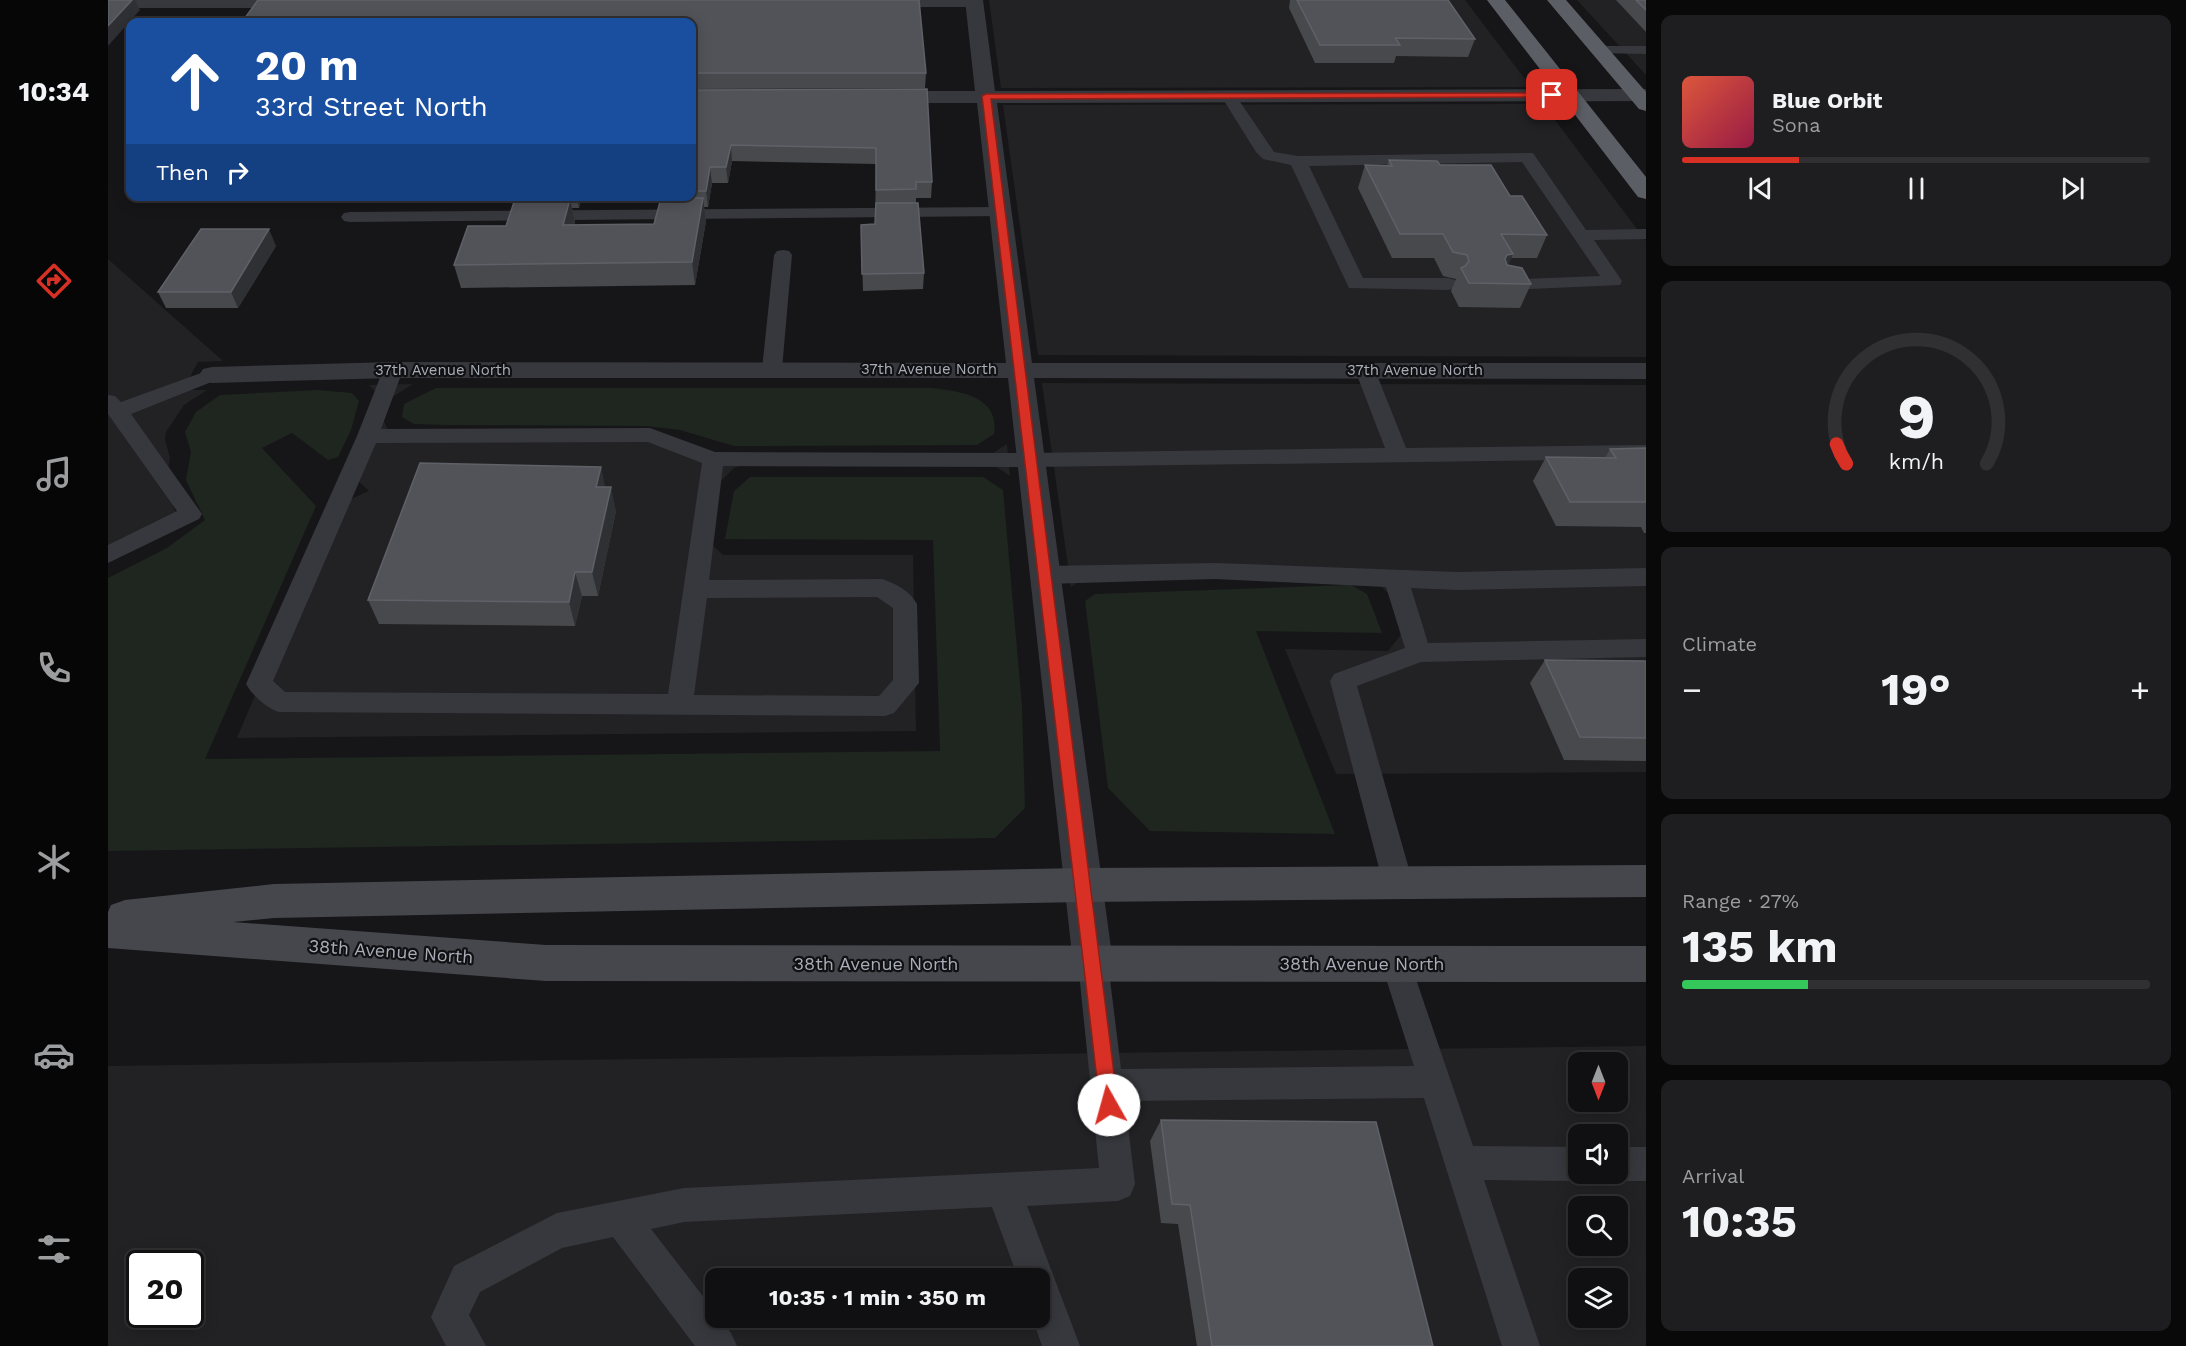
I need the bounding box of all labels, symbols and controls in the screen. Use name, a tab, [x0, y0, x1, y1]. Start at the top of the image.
text: 20 m	[255, 41, 359, 90]
icon: ahead	[156, 42, 234, 120]
pin	[1526, 69, 1577, 120]
text: 10:34	[19, 76, 89, 108]
icon: arrive	[1535, 78, 1568, 111]
text: Blue Orbit	[1772, 88, 1882, 113]
text: 33rd Street North	[255, 91, 488, 123]
text: Sona	[1772, 113, 1821, 137]
icon: right	[221, 156, 254, 189]
text: Then	[156, 160, 209, 185]
icon: previous	[1744, 172, 1777, 205]
icon: pause	[1900, 172, 1933, 205]
icon: next	[2056, 172, 2089, 205]
icon: directions	[33, 260, 75, 302]
street label: 37th Avenue North	[861, 360, 997, 378]
street label: 37th Avenue North	[375, 361, 511, 379]
street label: 37th Avenue North	[1347, 361, 1483, 379]
text: 9	[1897, 380, 1935, 453]
text: km/h	[1888, 449, 1944, 474]
icon: music	[33, 453, 75, 495]
text: Climate	[1682, 632, 1757, 656]
icon: phone	[33, 647, 75, 689]
text: 19°	[1881, 663, 1951, 716]
text: −	[1682, 670, 1702, 709]
text: +	[2130, 670, 2150, 709]
icon: climate	[33, 841, 75, 883]
text: Range · 27%	[1682, 889, 1799, 913]
text: 135 km	[1682, 920, 1838, 973]
street label: 38th Avenue North	[308, 935, 474, 967]
street label: 38th Avenue North	[794, 953, 958, 974]
street label: 38th Avenue North	[1280, 953, 1444, 974]
icon: car	[33, 1034, 75, 1076]
north arrow	[1568, 1052, 1628, 1112]
map controls	[1568, 1052, 1628, 1328]
position arrow	[1077, 1073, 1141, 1137]
button: sound	[1568, 1124, 1628, 1184]
text: Arrival	[1682, 1164, 1744, 1188]
text: 10:35	[1682, 1195, 1797, 1248]
button: search	[1568, 1196, 1628, 1256]
icon: filters	[33, 1228, 75, 1270]
speed limit sign: 20	[126, 1250, 204, 1328]
button: layers	[1568, 1268, 1628, 1328]
text: 10:35 · 1 min · 350 m	[769, 1285, 986, 1310]

